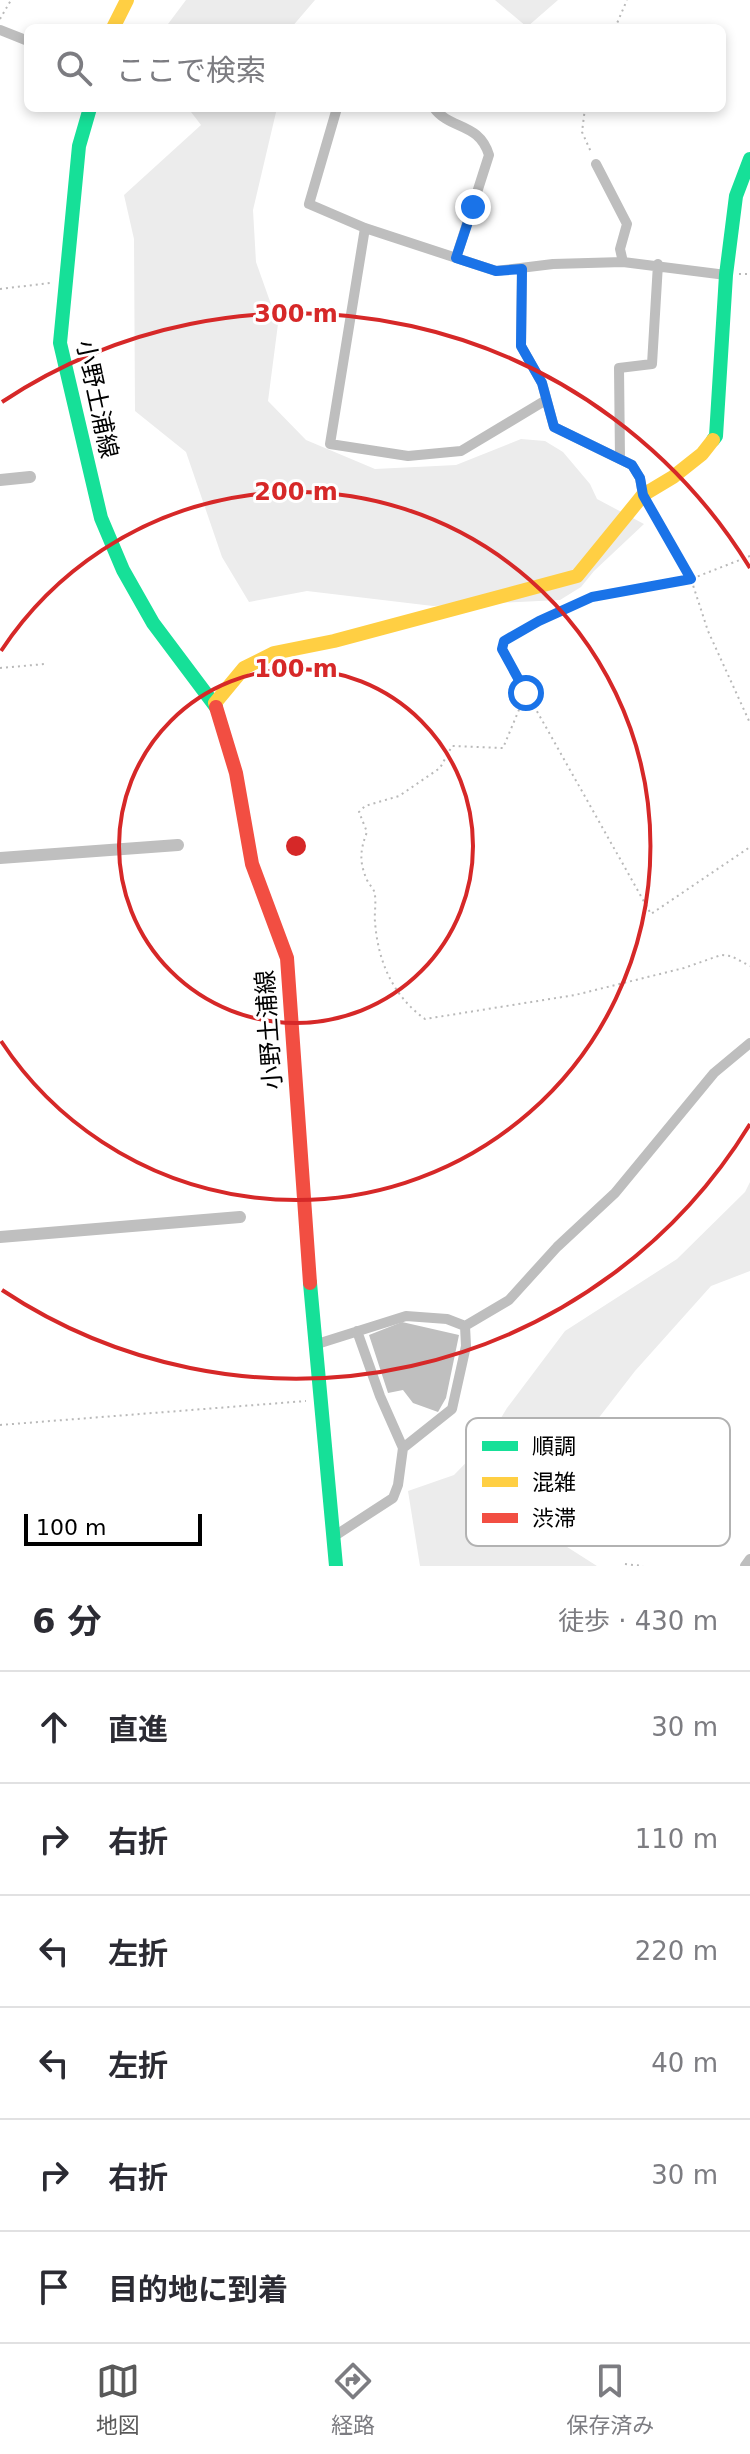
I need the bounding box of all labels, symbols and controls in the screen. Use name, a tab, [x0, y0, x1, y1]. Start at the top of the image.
search box	[24, 24, 726, 112]
icon: search	[52, 46, 96, 90]
text: ここで検索	[116, 53, 266, 88]
route end	[455, 189, 491, 225]
text: 300 m	[254, 300, 338, 328]
street label: 小野土浦線	[71, 337, 123, 461]
text: 200 m	[254, 478, 338, 506]
text: 100 m	[254, 655, 338, 683]
route start	[508, 675, 544, 711]
centre of rings	[282, 832, 310, 860]
street label: 小野土浦線	[251, 969, 287, 1091]
legend	[466, 1418, 730, 1546]
text: 順調	[532, 1434, 576, 1459]
text: 混雑	[532, 1470, 576, 1495]
text: 渋滞	[532, 1506, 576, 1531]
scale bar	[24, 1510, 202, 1546]
text: 100 m	[36, 1515, 106, 1540]
text: 6 分	[32, 1601, 102, 1641]
text: 徒歩 · 430 m	[558, 1606, 718, 1636]
icon: ahead	[32, 1705, 76, 1749]
text: 直進	[108, 1712, 168, 1747]
text: 30 m	[651, 1712, 718, 1742]
icon: right	[32, 1817, 76, 1861]
text: 右折	[108, 1824, 168, 1859]
text: 110 m	[635, 1824, 718, 1854]
icon: left	[32, 1929, 76, 1973]
text: 左折	[108, 1936, 168, 1971]
text: 220 m	[635, 1936, 718, 1966]
icon: left	[32, 2041, 76, 2085]
text: 左折	[108, 2048, 168, 2083]
text: 40 m	[651, 2048, 718, 2078]
icon: right	[32, 2153, 76, 2197]
text: 右折	[108, 2160, 168, 2195]
text: 30 m	[651, 2160, 718, 2190]
icon: arrive	[32, 2265, 76, 2309]
text: 目的地に到着	[108, 2272, 288, 2307]
tab: 地図	[96, 2359, 140, 2439]
tab: 経路	[331, 2359, 375, 2439]
tab: 保存済み	[566, 2359, 654, 2439]

